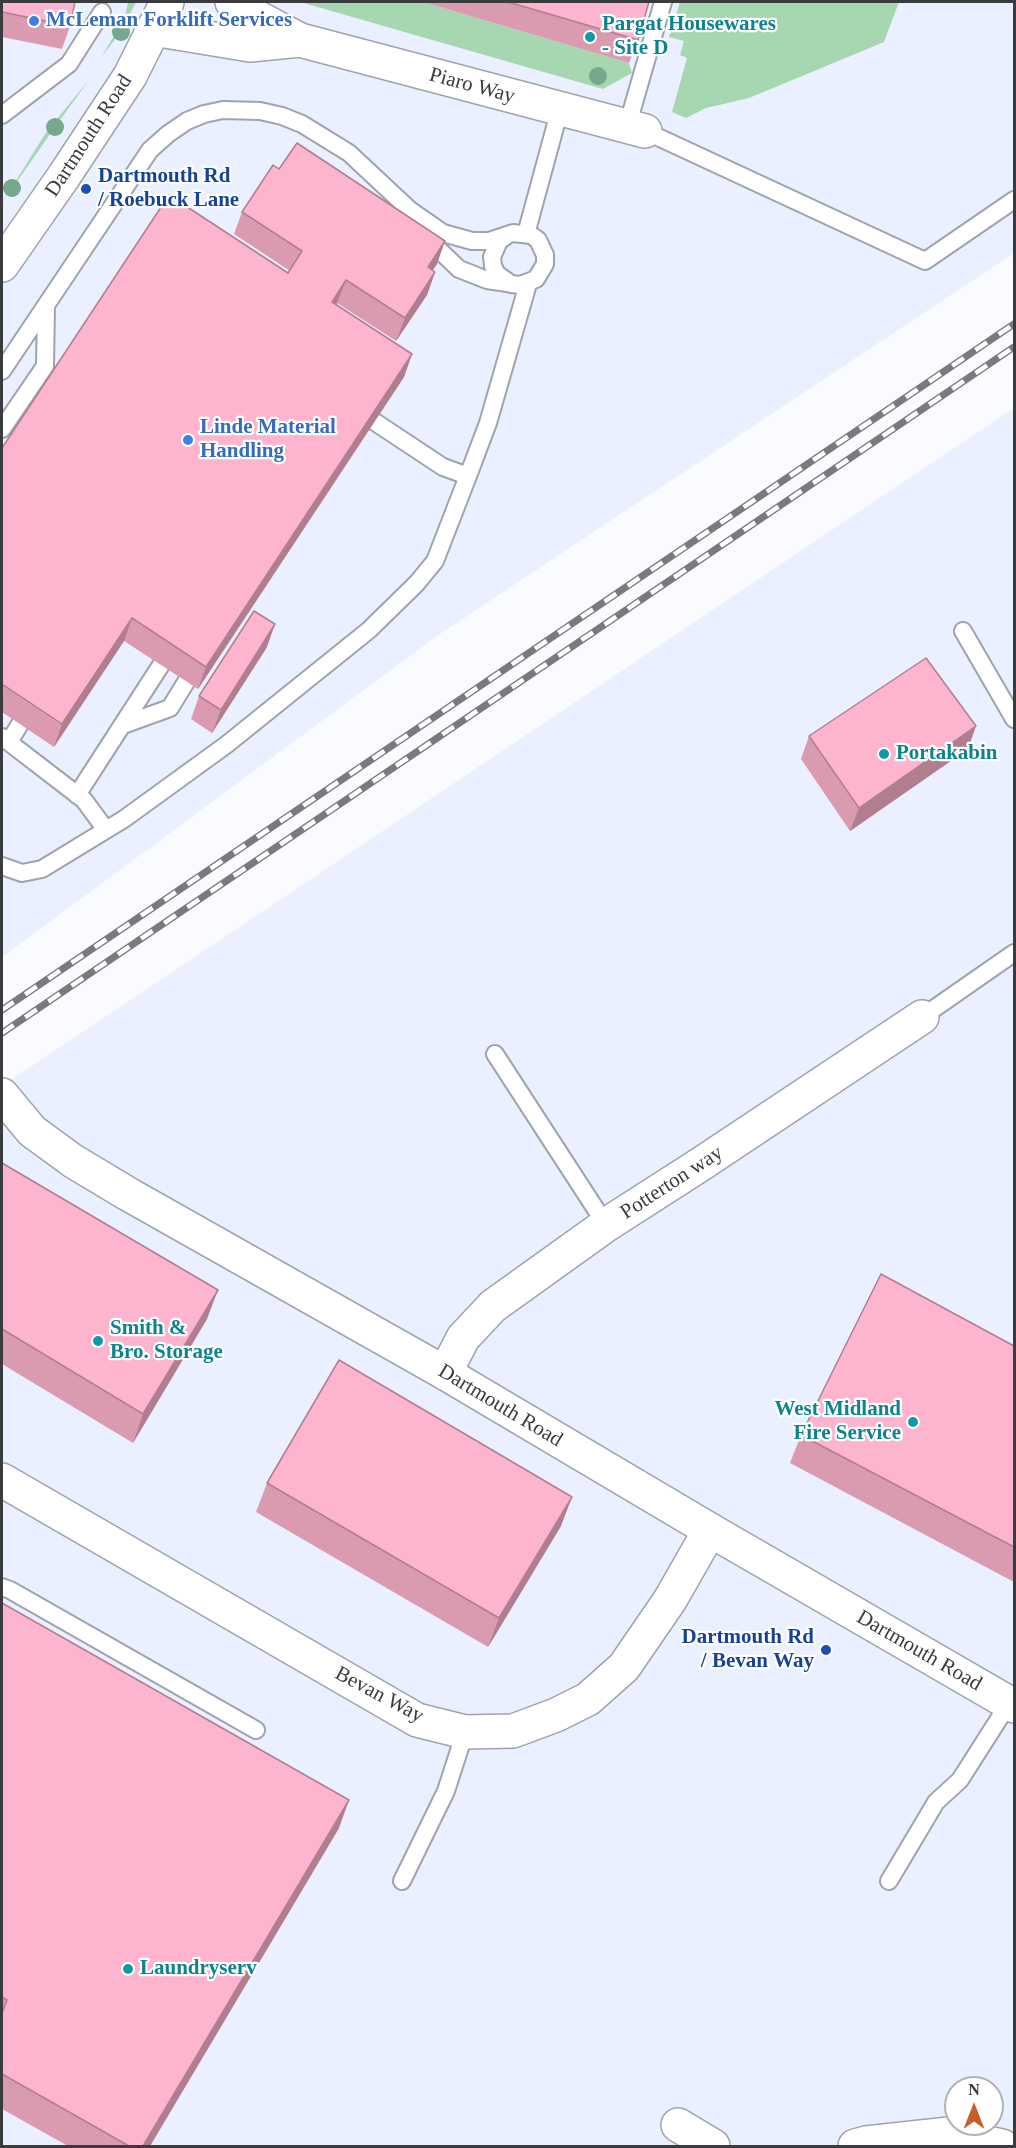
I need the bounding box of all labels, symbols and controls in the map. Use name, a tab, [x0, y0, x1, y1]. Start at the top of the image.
place label: McLeman Forklift Services	[46, 8, 292, 34]
place label: Pargat Housewares - Site D	[602, 12, 776, 62]
marker: McLeman Forklift Services	[27, 14, 41, 28]
marker: Pargat Housewares - Site D	[583, 30, 597, 44]
street label: Piaro Way	[426, 63, 518, 109]
street label: Dartmouth Road	[40, 70, 138, 202]
place label: Dartmouth Rd / Roebuck Lane	[98, 164, 239, 214]
marker: Dartmouth Rd / Roebuck Lane	[79, 182, 93, 196]
place label: Linde Material Handling	[200, 415, 336, 465]
marker: Linde Material Handling	[181, 433, 195, 447]
place label: Portakabin	[896, 741, 998, 767]
marker: Portakabin	[877, 747, 891, 761]
street label: Potterton way	[616, 1141, 728, 1225]
place label: Smith & Bro. Storage	[110, 1316, 223, 1366]
marker: Smith & Bro. Storage	[91, 1334, 105, 1348]
street label: Dartmouth Road	[433, 1359, 567, 1453]
place label: West Midland Fire Service	[774, 1397, 901, 1447]
marker: West Midland Fire Service	[906, 1415, 920, 1429]
street label: Dartmouth Road	[852, 1605, 986, 1697]
place label: Dartmouth Rd / Bevan Way	[682, 1625, 814, 1675]
marker: Dartmouth Rd / Bevan Way	[819, 1643, 833, 1657]
street label: Bevan Way	[330, 1661, 428, 1729]
place label: Laundryserv	[140, 1956, 257, 1982]
marker: Laundryserv	[121, 1962, 135, 1976]
north arrow	[944, 2076, 1004, 2136]
text: N	[968, 2081, 980, 2098]

